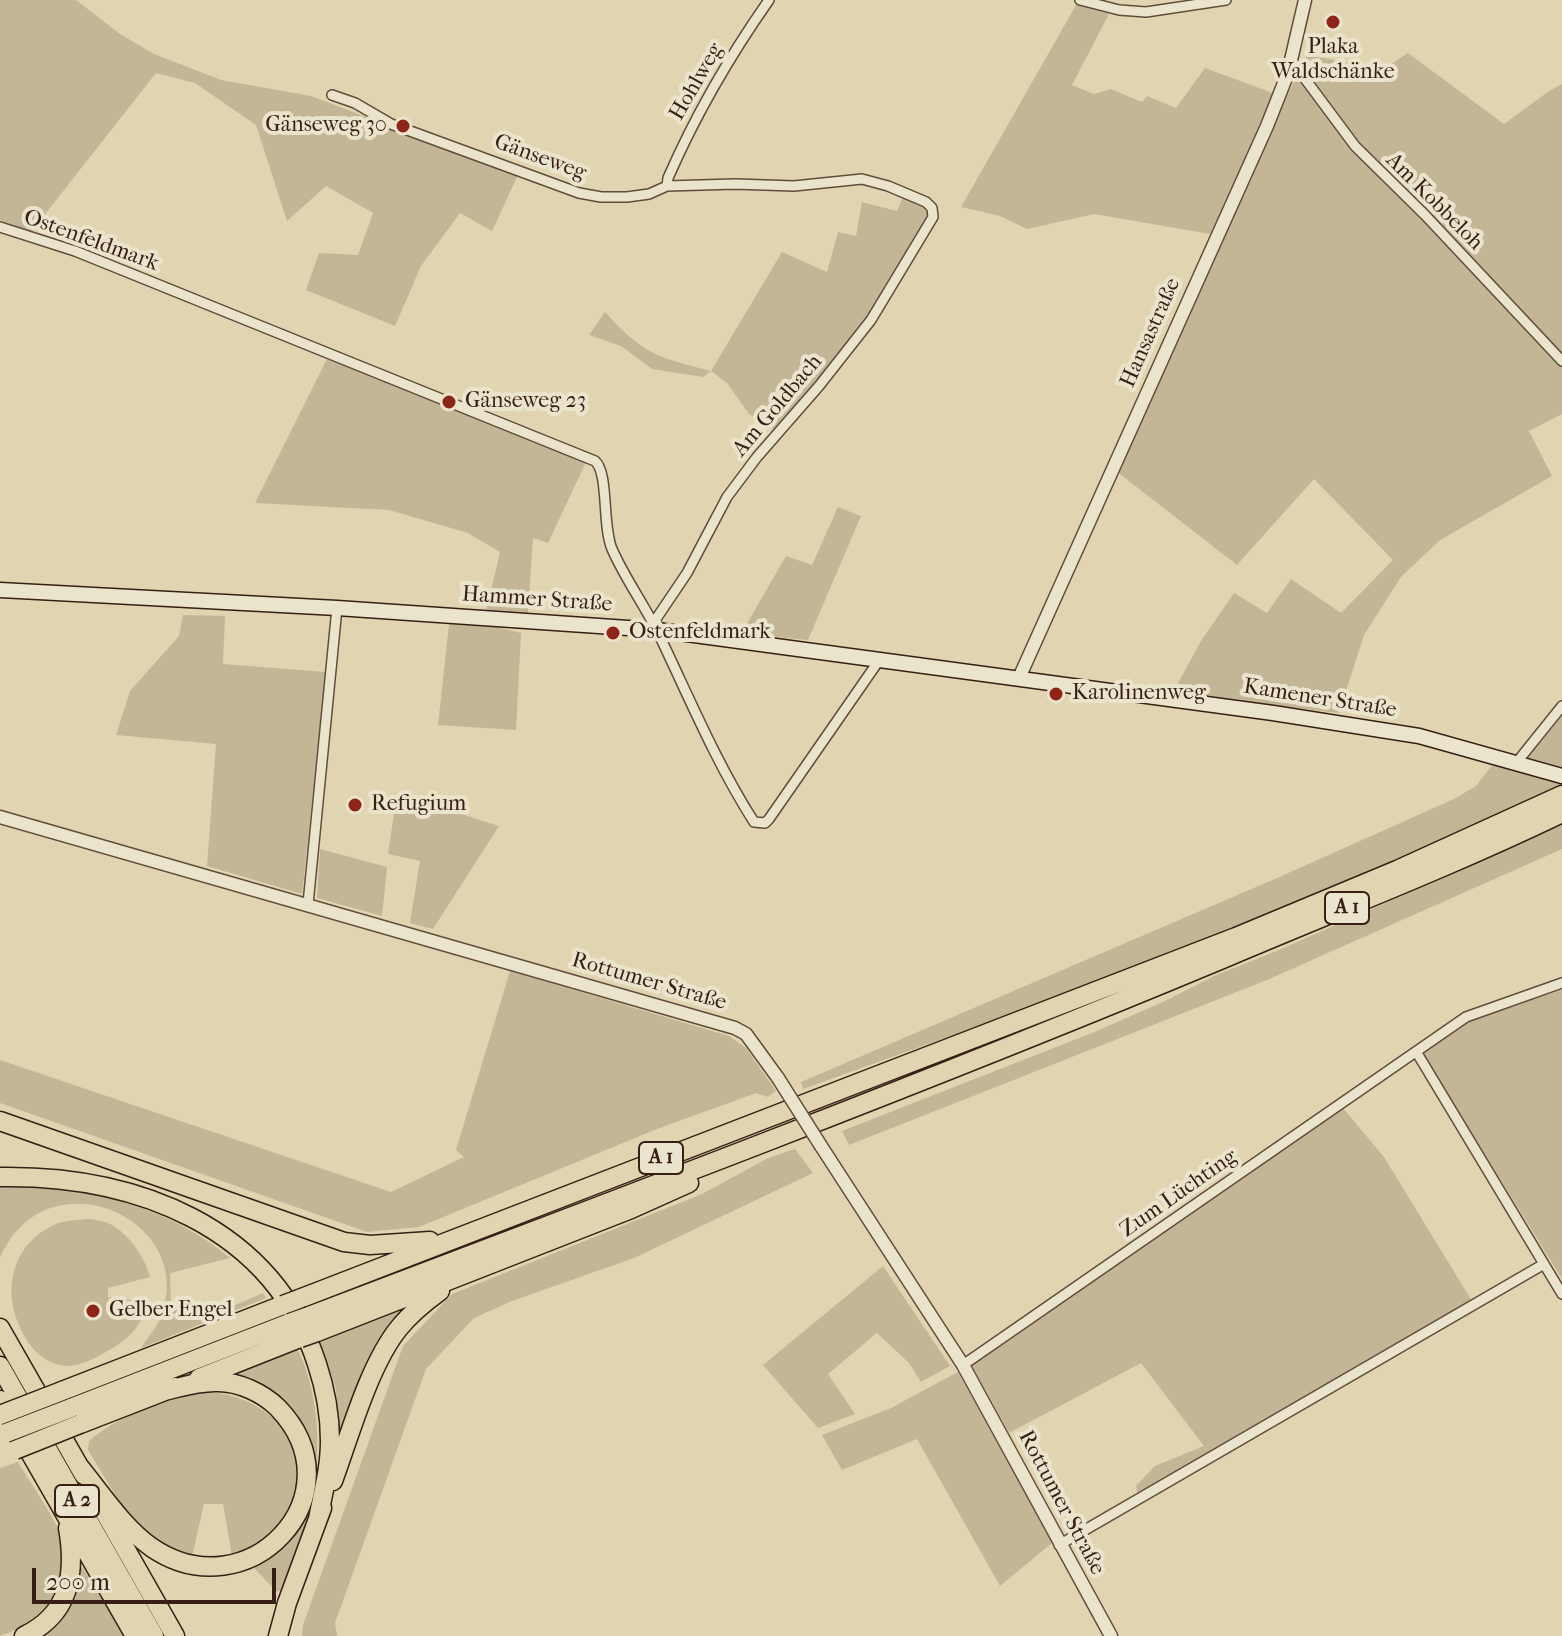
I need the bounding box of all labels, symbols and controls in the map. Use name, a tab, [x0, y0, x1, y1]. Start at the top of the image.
marker: Plaka Waldschänke	[1324, 13, 1342, 31]
place label: Plaka Waldschänke	[1271, 35, 1395, 86]
street label: Hohlweg	[664, 39, 730, 125]
place label: Gänseweg 30	[265, 113, 387, 139]
marker: Gänseweg 30	[394, 117, 412, 135]
street label: Gänseweg	[490, 129, 590, 187]
street label: Am Kobbeloh	[1380, 148, 1488, 256]
street label: Ostenfeldmark	[20, 204, 162, 278]
street label: Hansastraße	[1115, 274, 1187, 392]
street label: Am Goldbach	[728, 349, 828, 463]
place label: Gänseweg 23	[465, 389, 586, 415]
marker: Gänseweg 23	[440, 393, 458, 411]
street label: Hammer Straße	[461, 582, 613, 618]
place label: Ostenfeldmark	[629, 620, 771, 646]
marker: Ostenfeldmark	[604, 624, 622, 642]
street label: Kamener Straße	[1241, 674, 1399, 724]
place label: Karolinenweg	[1072, 681, 1206, 707]
marker: Karolinenweg	[1047, 685, 1065, 703]
place label: Refugium	[371, 792, 466, 818]
marker: Refugium	[346, 796, 364, 814]
road number: A 1	[1325, 892, 1369, 924]
street label: Rottumer Straße	[569, 947, 729, 1017]
road number: A 1	[639, 1142, 683, 1174]
street label: Zum Lüchting	[1116, 1144, 1242, 1244]
place label: Gelber Engel	[109, 1298, 233, 1324]
marker: Gelber Engel	[84, 1302, 102, 1320]
street label: Rottumer Straße	[1012, 1426, 1110, 1580]
road number: A 2	[55, 1485, 99, 1517]
scale bar	[36, 1552, 280, 1602]
text: 200 m	[46, 1568, 110, 1596]

